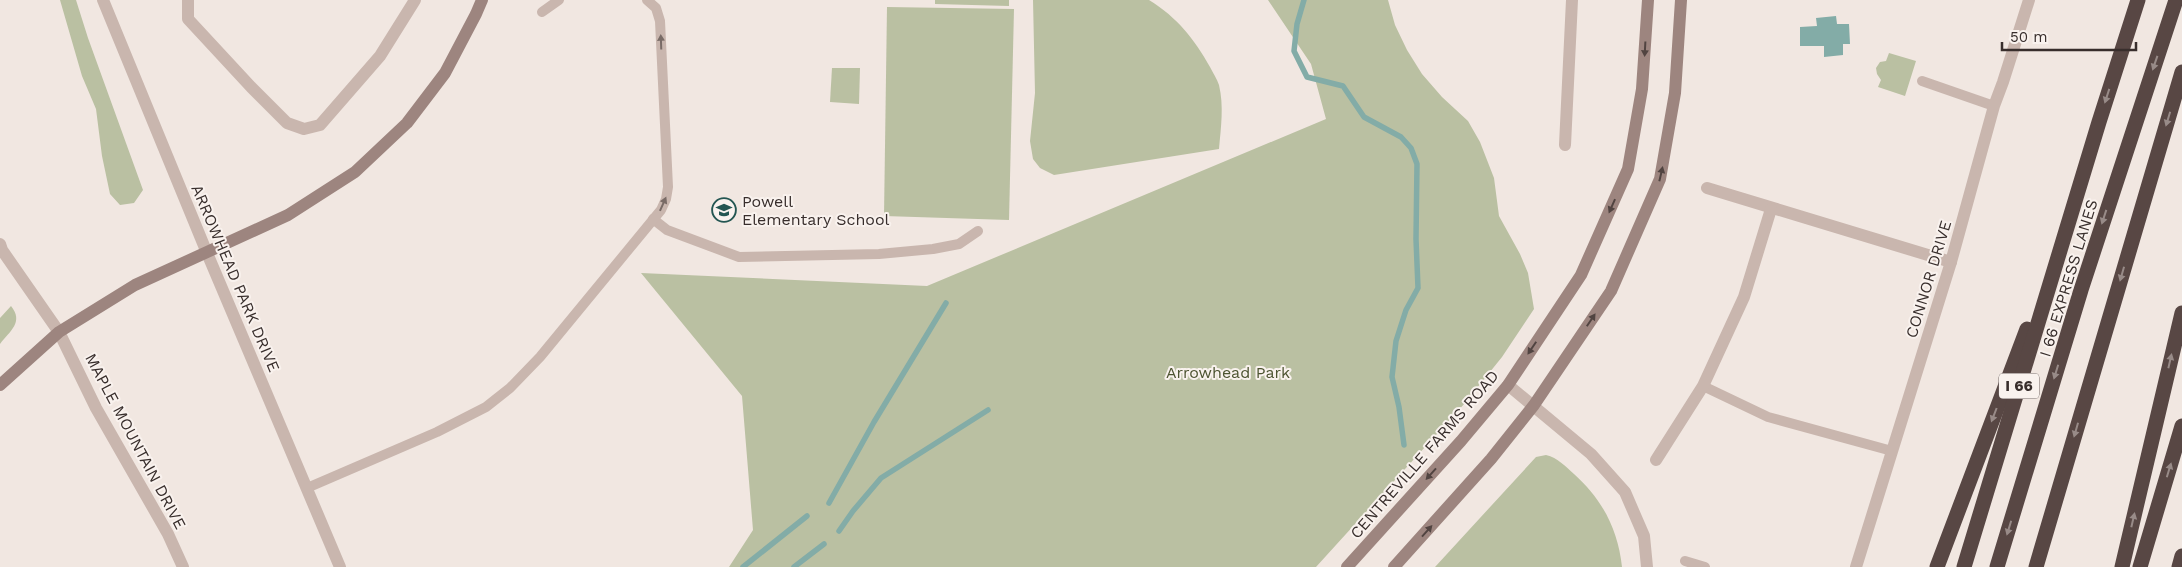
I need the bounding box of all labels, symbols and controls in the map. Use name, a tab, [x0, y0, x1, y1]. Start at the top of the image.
scale bar	[2002, 20, 2136, 52]
text: 50 m	[2010, 28, 2047, 46]
one-way arrow	[657, 34, 665, 50]
one-way arrow	[1640, 41, 1648, 57]
one-way arrow	[2151, 56, 2159, 71]
one-way arrow	[2103, 89, 2110, 104]
one-way arrow	[2164, 111, 2172, 126]
one-way arrow	[1657, 167, 1665, 182]
street label: ARROWHEAD PARK DRIVE	[187, 182, 284, 375]
place label: Powell Elementary School	[742, 192, 890, 229]
one-way arrow	[658, 196, 667, 211]
school or university icon: Powell Elementary School	[711, 197, 737, 223]
street label: I 66 EXPRESS LANES	[2035, 197, 2102, 359]
one-way arrow	[1607, 199, 1615, 213]
one-way arrow	[2100, 210, 2108, 225]
street label: CONNOR DRIVE	[1902, 218, 1955, 340]
one-way arrow	[2118, 267, 2126, 282]
one-way arrow	[1586, 313, 1596, 327]
one-way arrow	[1528, 341, 1537, 354]
street label: MAPLE MOUNTAIN DRIVE	[81, 350, 190, 532]
one-way arrow	[2166, 354, 2174, 369]
park label: Arrowhead Park	[1166, 363, 1290, 382]
one-way arrow	[2052, 365, 2060, 380]
street label: CENTREVILLE FARMS ROAD	[1346, 366, 1503, 542]
road number: I 66	[1999, 374, 2039, 398]
one-way arrow	[1990, 408, 1998, 423]
one-way arrow	[2072, 423, 2080, 438]
one-way arrow	[2165, 462, 2173, 477]
one-way arrow	[1425, 468, 1437, 480]
one-way arrow	[2129, 512, 2137, 527]
one-way arrow	[2005, 521, 2013, 536]
one-way arrow	[1421, 525, 1433, 537]

